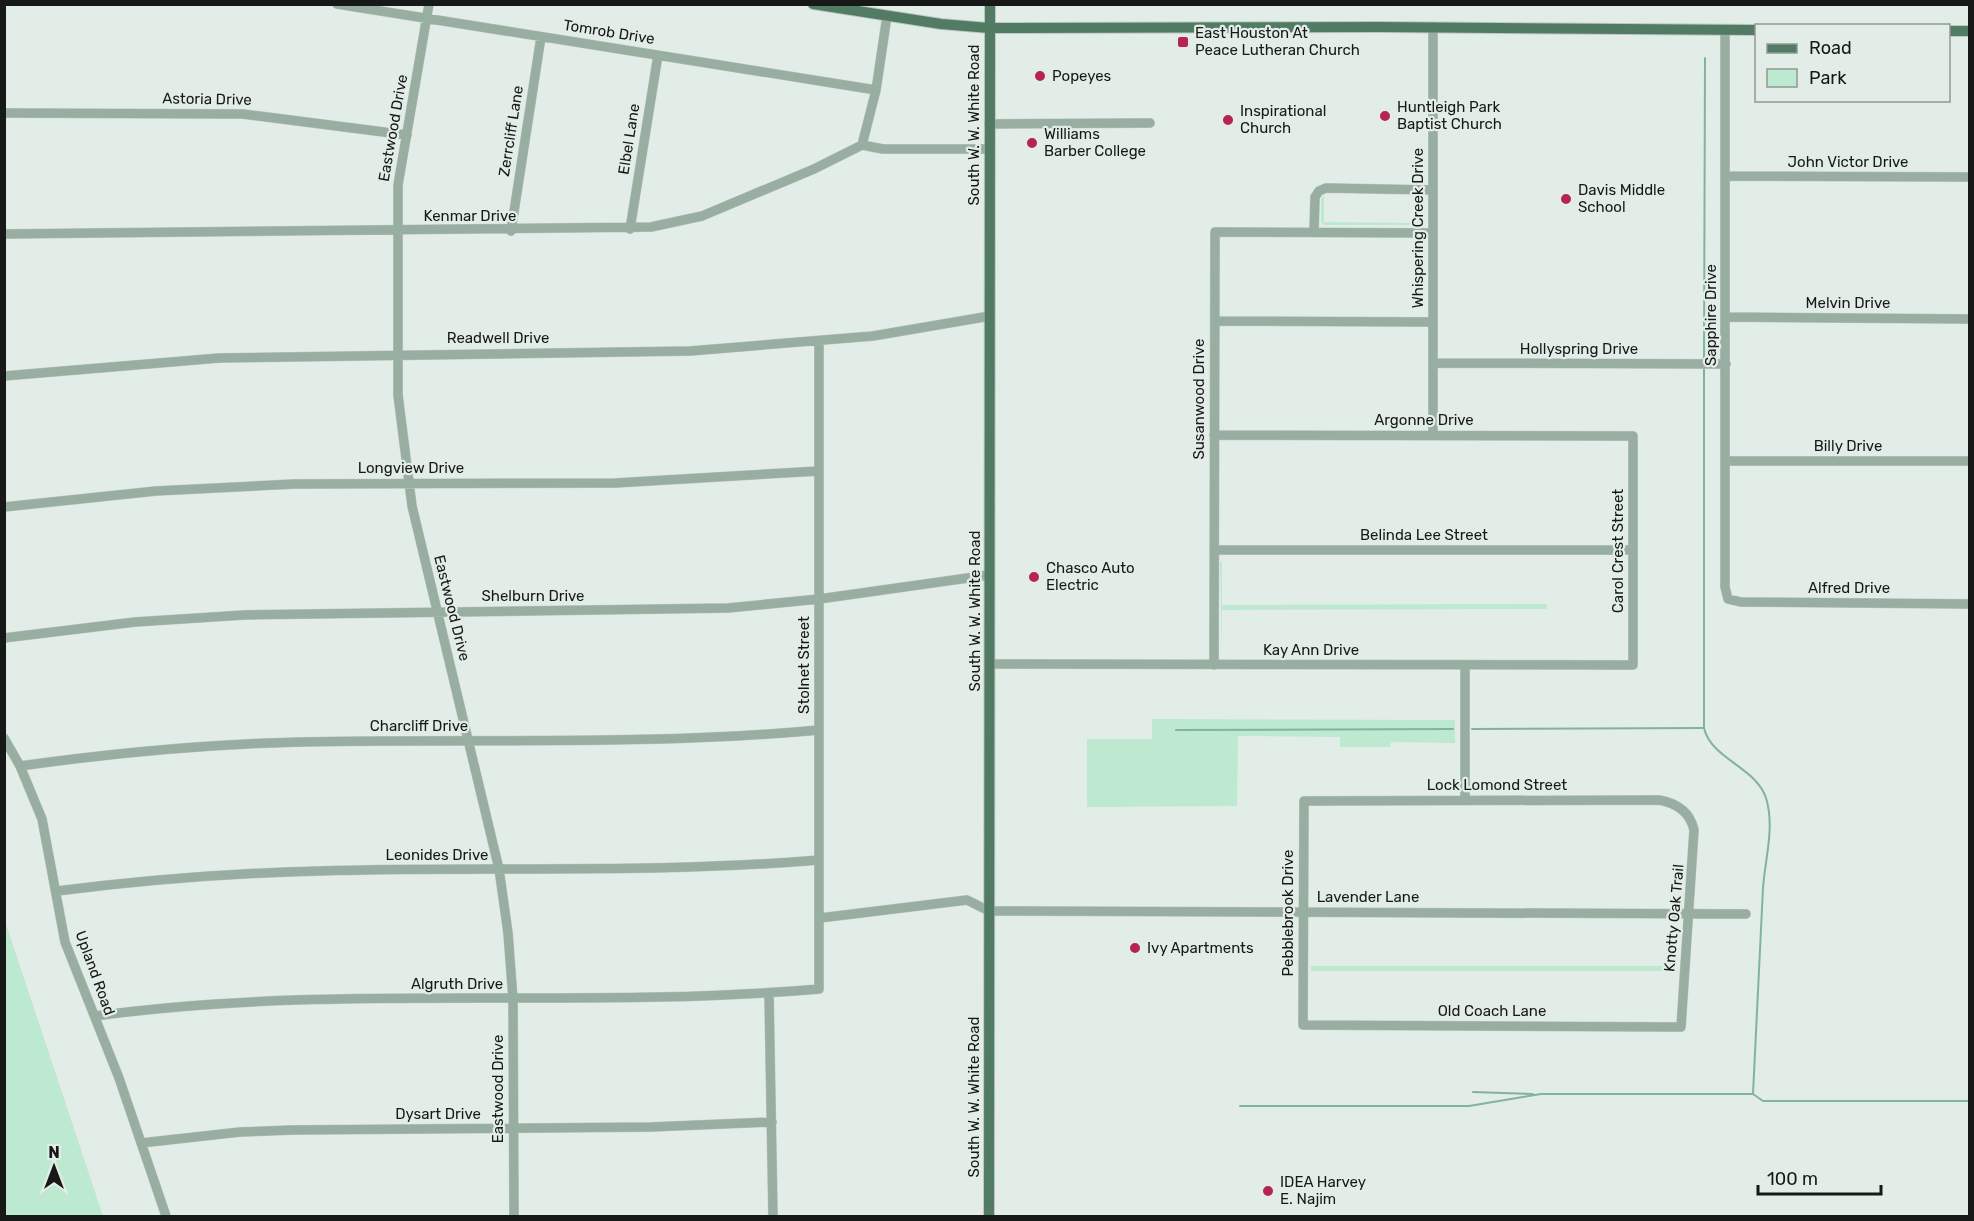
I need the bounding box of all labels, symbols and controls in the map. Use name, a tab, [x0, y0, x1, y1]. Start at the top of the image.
street label: Tomrob Drive	[562, 16, 656, 48]
place label: East Houston At Peace Lutheran Church	[1195, 24, 1360, 59]
legend	[1755, 24, 1950, 102]
marker: East Houston At Peace Lutheran Church	[1176, 35, 1190, 49]
text: Road	[1809, 37, 1852, 59]
street label: South W. W. White Road	[965, 44, 983, 206]
place label: Popeyes	[1052, 67, 1112, 85]
text: Park	[1809, 67, 1847, 89]
marker: Popeyes	[1033, 69, 1047, 83]
street label: Eastwood Drive	[375, 73, 411, 183]
street label: Zerrcliff Lane	[495, 84, 527, 178]
street label: Astoria Drive	[162, 89, 252, 109]
place label: Huntleigh Park Baptist Church	[1397, 98, 1502, 133]
street label: Elbel Lane	[615, 102, 643, 176]
place label: Inspirational Church	[1240, 102, 1326, 137]
marker: Huntleigh Park Baptist Church	[1378, 109, 1392, 123]
marker: Inspirational Church	[1221, 113, 1235, 127]
place label: Williams Barber College	[1044, 125, 1146, 160]
marker: Williams Barber College	[1025, 136, 1039, 150]
street label: Whispering Creek Drive	[1409, 148, 1427, 308]
street label: John Victor Drive	[1788, 153, 1908, 171]
place label: Davis Middle School	[1578, 181, 1665, 216]
marker: Davis Middle School	[1559, 192, 1573, 206]
street label: Kenmar Drive	[424, 207, 516, 225]
street label: Sapphire Drive	[1702, 264, 1720, 366]
street label: Melvin Drive	[1806, 294, 1890, 312]
street label: Readwell Drive	[447, 329, 549, 347]
street label: Susanwood Drive	[1190, 338, 1208, 460]
street label: Hollyspring Drive	[1520, 340, 1638, 358]
street label: Argonne Drive	[1374, 411, 1474, 429]
street label: Billy Drive	[1814, 437, 1882, 455]
street label: Longview Drive	[358, 459, 464, 477]
street label: Carol Crest Street	[1609, 489, 1627, 613]
street label: Belinda Lee Street	[1360, 526, 1488, 544]
street label: South W. W. White Road	[966, 530, 984, 692]
street label: Eastwood Drive	[430, 553, 474, 663]
place label: Chasco Auto Electric	[1046, 559, 1135, 594]
marker: Chasco Auto Electric	[1027, 570, 1041, 584]
street label: Alfred Drive	[1808, 579, 1890, 597]
street label: Shelburn Drive	[481, 587, 585, 605]
street label: Stolnet Street	[795, 616, 813, 714]
street label: Kay Ann Drive	[1263, 641, 1359, 659]
street label: Charcliff Drive	[370, 717, 468, 735]
street label: Lock Lomond Street	[1427, 776, 1567, 794]
street label: Leonides Drive	[386, 846, 488, 864]
street label: Pebblebrook Drive	[1279, 850, 1297, 976]
street label: Knotty Oak Trail	[1660, 863, 1688, 973]
street label: Lavender Lane	[1317, 888, 1419, 906]
street label: Upland Road	[71, 928, 119, 1018]
place label: Ivy Apartments	[1147, 939, 1254, 957]
marker: Ivy Apartments	[1128, 941, 1142, 955]
street label: Algruth Drive	[411, 975, 503, 993]
street label: Old Coach Lane	[1438, 1002, 1546, 1020]
street label: South W. W. White Road	[965, 1016, 983, 1178]
street label: Eastwood Drive	[489, 1035, 507, 1143]
street label: Dysart Drive	[395, 1105, 481, 1123]
north arrow	[24, 1137, 84, 1197]
text: N	[48, 1143, 60, 1162]
scale bar	[1758, 1158, 1881, 1196]
text: 100 m	[1767, 1168, 1818, 1190]
place label: IDEA Harvey E. Najim	[1280, 1173, 1366, 1208]
marker: IDEA Harvey E. Najim	[1261, 1184, 1275, 1198]

